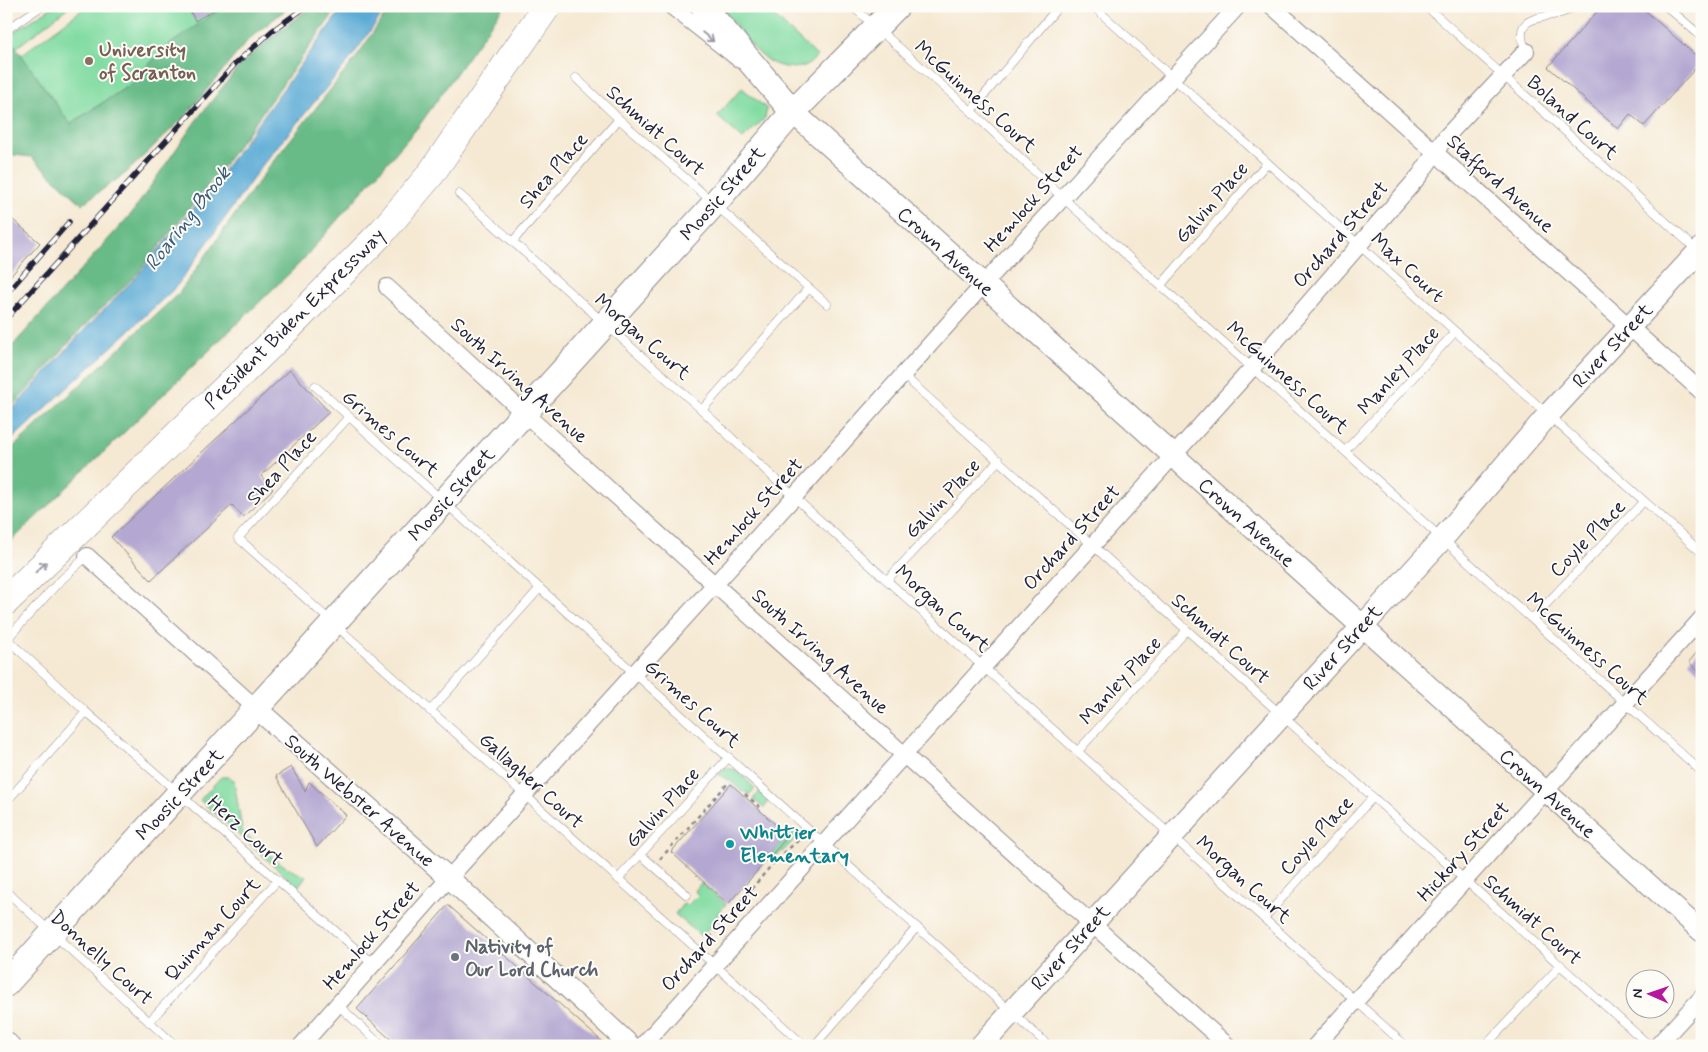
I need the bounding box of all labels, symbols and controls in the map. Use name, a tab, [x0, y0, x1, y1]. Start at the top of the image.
one-way arrow	[702, 31, 715, 43]
street label: McGuinness Court	[908, 35, 1042, 160]
place label: University of Scranton	[99, 37, 196, 87]
marker: University of Scranton	[83, 55, 95, 67]
street label: Boland Court	[1520, 70, 1624, 167]
street label: Schmidt Court	[600, 80, 710, 183]
street label: Shea Place	[513, 127, 595, 215]
street label: Stafford Avenue	[1439, 129, 1560, 241]
street label: Hemlock Street	[978, 139, 1090, 259]
street label: Moosic Street	[674, 141, 772, 247]
street label: Galvin Place	[1169, 156, 1255, 250]
water label: Roaring Brook	[138, 159, 238, 277]
street label: Orchard Street	[1287, 176, 1395, 294]
street label: Crown Avenue	[891, 201, 1000, 303]
street label: President Biden Expressway	[199, 223, 391, 415]
street label: Max Court	[1364, 227, 1450, 309]
street label: Morgan Court	[587, 288, 696, 388]
street label: River Street	[1567, 298, 1660, 394]
street label: South Irving Avenue	[444, 312, 594, 450]
street label: McGuinness Court	[1220, 316, 1354, 441]
street label: Manley Place	[1352, 321, 1446, 421]
street label: Grimes Court	[335, 384, 445, 484]
street label: Shea Place	[241, 424, 323, 512]
street label: Moosic Street	[403, 442, 502, 548]
street label: Hemlock Street	[698, 452, 810, 572]
street label: Galvin Place	[899, 453, 987, 545]
street label: Crown Avenue	[1192, 472, 1301, 574]
street label: Orchard Street	[1017, 479, 1127, 597]
street label: Coyle Place	[1544, 494, 1632, 584]
street label: Morgan Court	[888, 559, 996, 660]
one-way arrow	[35, 561, 48, 573]
street label: South Irving Avenue	[745, 583, 895, 721]
street label: McGuinness Court	[1520, 587, 1654, 712]
street label: Schmidt Court	[1165, 588, 1275, 691]
street label: River Street	[1297, 599, 1389, 697]
street label: Manley Place	[1074, 631, 1168, 731]
street label: Grimes Court	[638, 654, 746, 755]
street label: Gallagher Court	[473, 727, 589, 836]
street label: South Webster Avenue	[278, 728, 440, 874]
street label: Moosic Street	[130, 743, 230, 847]
street label: Crown Avenue	[1493, 743, 1602, 845]
street label: Galvin Place	[620, 762, 707, 854]
street label: Herz Court	[201, 790, 289, 873]
street label: Coyle Place	[1274, 790, 1360, 882]
street label: Hickory Street	[1412, 796, 1517, 908]
place label: Whittier Elementary	[739, 820, 849, 870]
street label: Morgan Court	[1189, 830, 1297, 931]
marker: Whittier Elementary	[724, 838, 736, 850]
street label: Schmidt Court	[1477, 869, 1587, 972]
street label: Quinnan Court	[159, 872, 267, 988]
street label: Hemlock Street	[317, 876, 427, 996]
street label: Orchard Street	[655, 880, 765, 998]
street label: River Street	[1025, 899, 1117, 997]
street label: Donnelly Court	[44, 905, 158, 1012]
place label: Nativity of Our Lord Church	[465, 934, 599, 984]
marker: Nativity of Our Lord Church	[449, 951, 461, 963]
north arrow	[1626, 970, 1676, 1020]
text: N	[1629, 989, 1647, 999]

